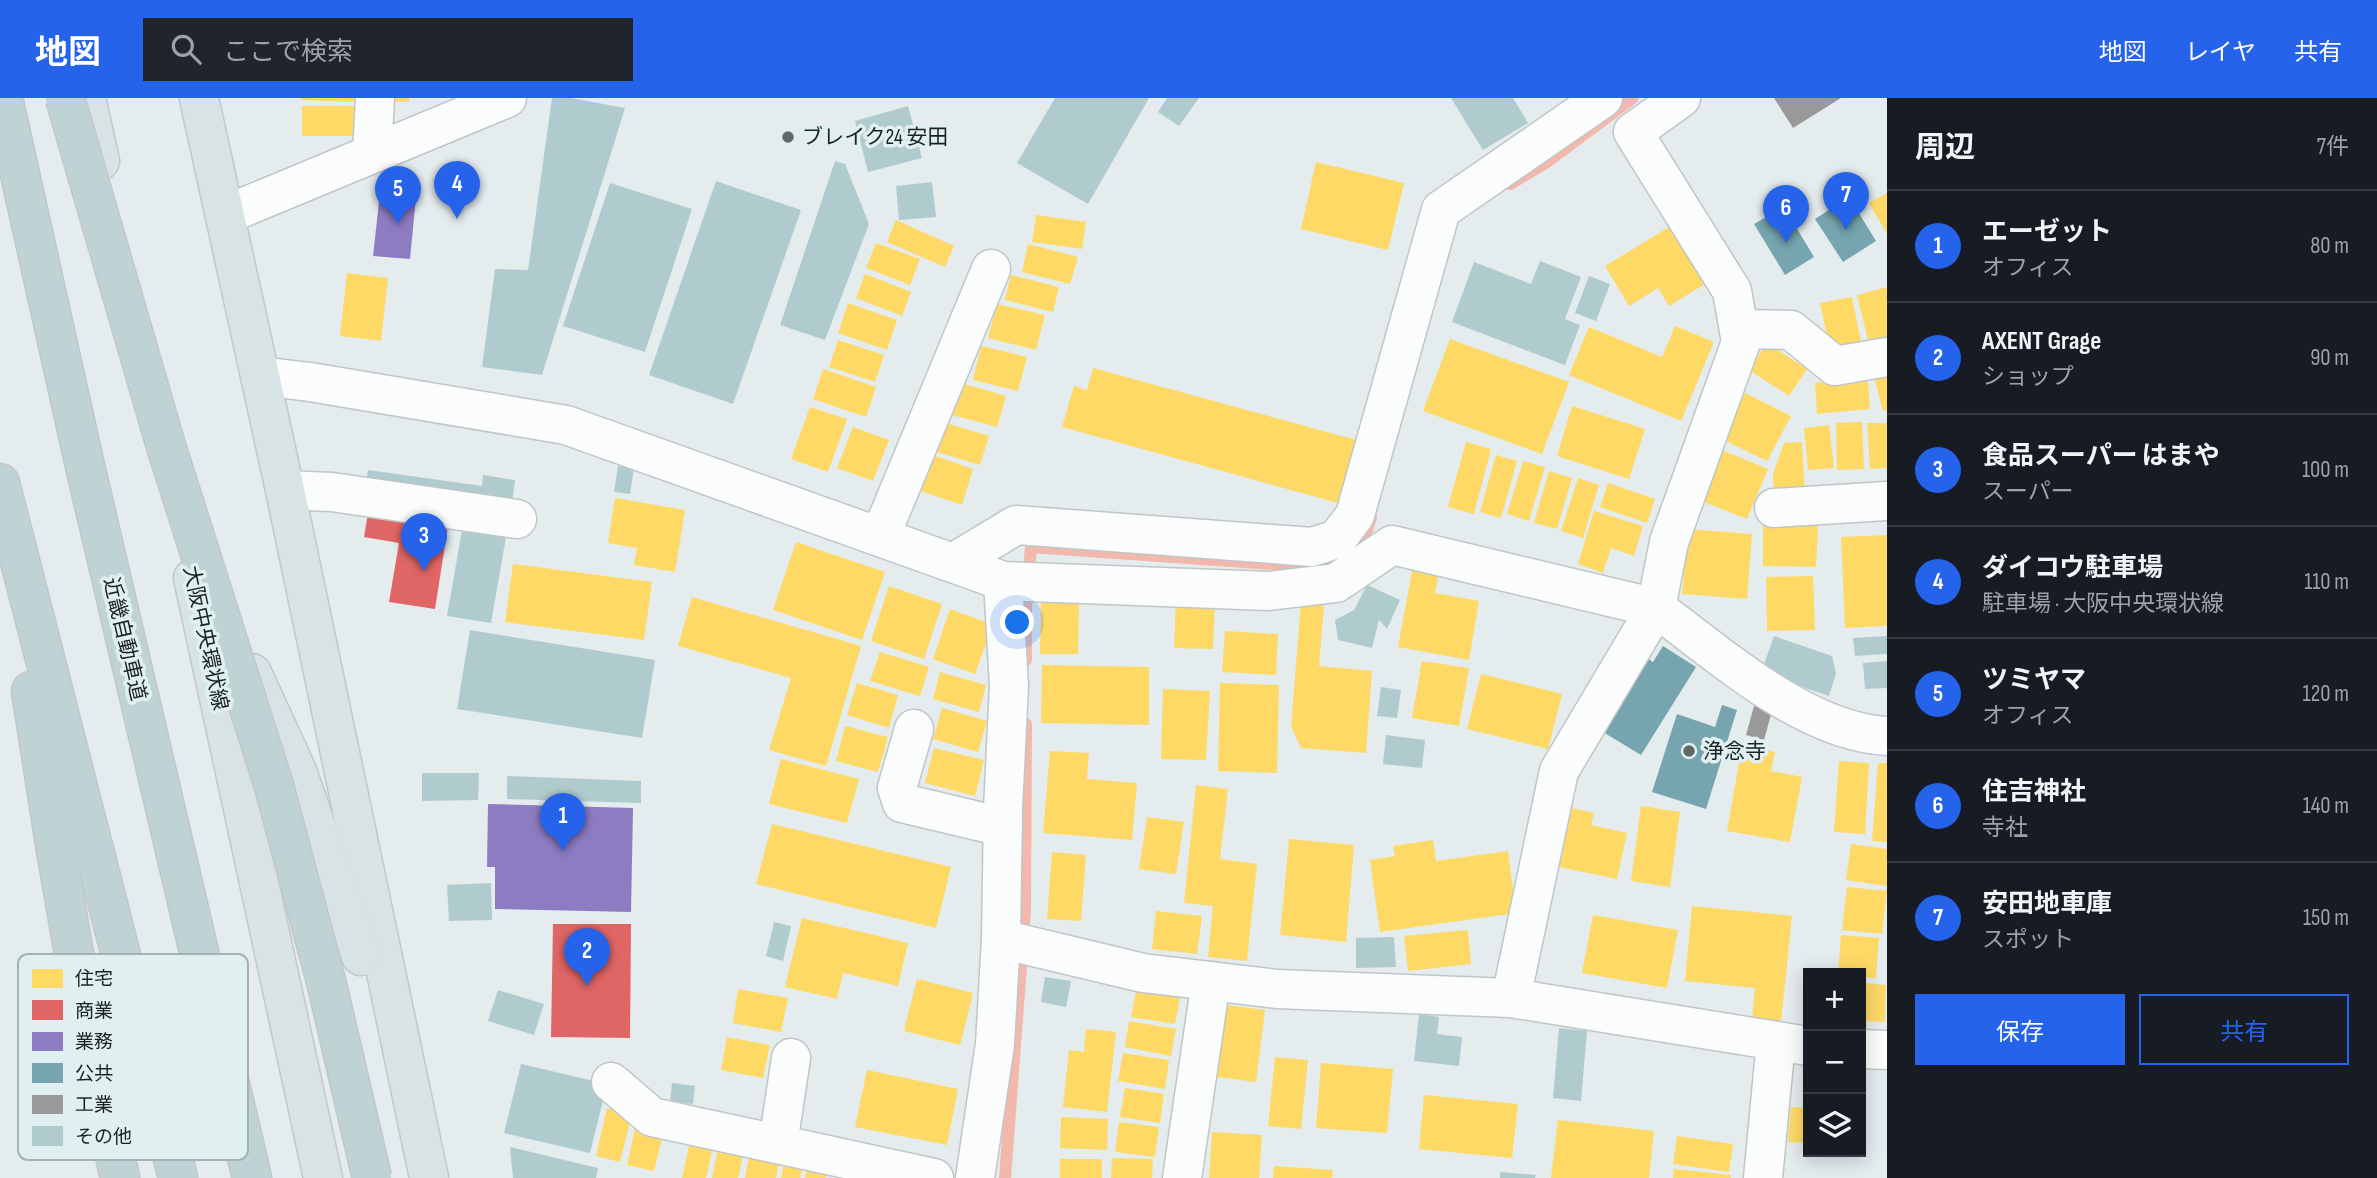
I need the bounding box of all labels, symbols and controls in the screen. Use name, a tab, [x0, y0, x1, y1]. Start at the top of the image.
search box	[143, 18, 633, 81]
icon: search	[167, 30, 205, 68]
text: 地図	[35, 33, 101, 73]
text: ここで検索	[223, 37, 353, 68]
text: 地図	[2099, 38, 2147, 67]
text: レイヤ	[2185, 38, 2256, 67]
text: 共有	[2294, 38, 2342, 67]
place label: ブレイク24 安田	[802, 125, 948, 150]
marker: ブレイク24 安田	[780, 129, 796, 145]
text: 周辺	[1915, 130, 1975, 166]
text: 7件	[2317, 133, 2349, 161]
pin: 4	[434, 161, 480, 219]
pin: 5	[375, 166, 421, 224]
pin: 7	[1823, 172, 1869, 230]
pin: 6	[1763, 185, 1809, 243]
text: エーゼット	[1982, 217, 2112, 248]
text: 1	[1933, 232, 1943, 260]
text: 80 m	[2310, 232, 2349, 260]
text: オフィス	[1982, 254, 2074, 282]
text: AXENT Grage	[1982, 326, 2101, 357]
text: 2	[1933, 344, 1943, 372]
text: 90 m	[2310, 344, 2349, 372]
text: ショップ	[1982, 363, 2074, 391]
text: 食品スーパー はまや	[1982, 441, 2220, 472]
text: 3	[1933, 456, 1943, 484]
text: 100 m	[2302, 456, 2349, 484]
text: スーパー	[1982, 478, 2074, 506]
pin: 3	[401, 513, 447, 571]
text: ダイコウ駐車場	[1982, 553, 2163, 584]
street label: 大阪中央環状線	[178, 564, 233, 713]
text: 4	[1933, 568, 1943, 596]
text: 110 m	[2304, 568, 2349, 596]
street label: 近畿自動車道	[98, 575, 151, 703]
text: 駐車場 · 大阪中央環状線	[1982, 590, 2224, 618]
your location	[1000, 605, 1034, 639]
text: ツミヤマ	[1982, 665, 2086, 696]
text: 5	[1933, 680, 1943, 708]
text: 120 m	[2303, 680, 2349, 708]
text: オフィス	[1982, 702, 2074, 730]
place label: 浄念寺	[1703, 739, 1766, 764]
marker: 浄念寺	[1681, 743, 1697, 759]
text: 住吉神社	[1982, 777, 2086, 808]
text: 6	[1933, 792, 1943, 820]
text: 140 m	[2303, 792, 2349, 820]
pin: 1	[540, 793, 586, 851]
text: 寺社	[1982, 814, 2028, 842]
text: 安田地車庫	[1982, 889, 2112, 920]
text: 7	[1933, 904, 1943, 932]
text: 150 m	[2303, 904, 2349, 932]
text: スポット	[1982, 926, 2074, 954]
pin: 2	[564, 928, 610, 986]
legend	[18, 954, 248, 1160]
text: 住宅	[75, 968, 113, 991]
map controls	[1803, 968, 1866, 1157]
button: +	[1803, 968, 1866, 1031]
button: 保存	[1915, 994, 2125, 1065]
button: 共有	[2139, 994, 2349, 1065]
text: 商業	[75, 1000, 113, 1023]
text: 業務	[75, 1031, 113, 1054]
button: −	[1803, 1031, 1866, 1094]
text: 公共	[75, 1063, 113, 1086]
text: 工業	[75, 1094, 113, 1117]
button: layers	[1803, 1094, 1866, 1157]
text: その他	[75, 1126, 132, 1149]

